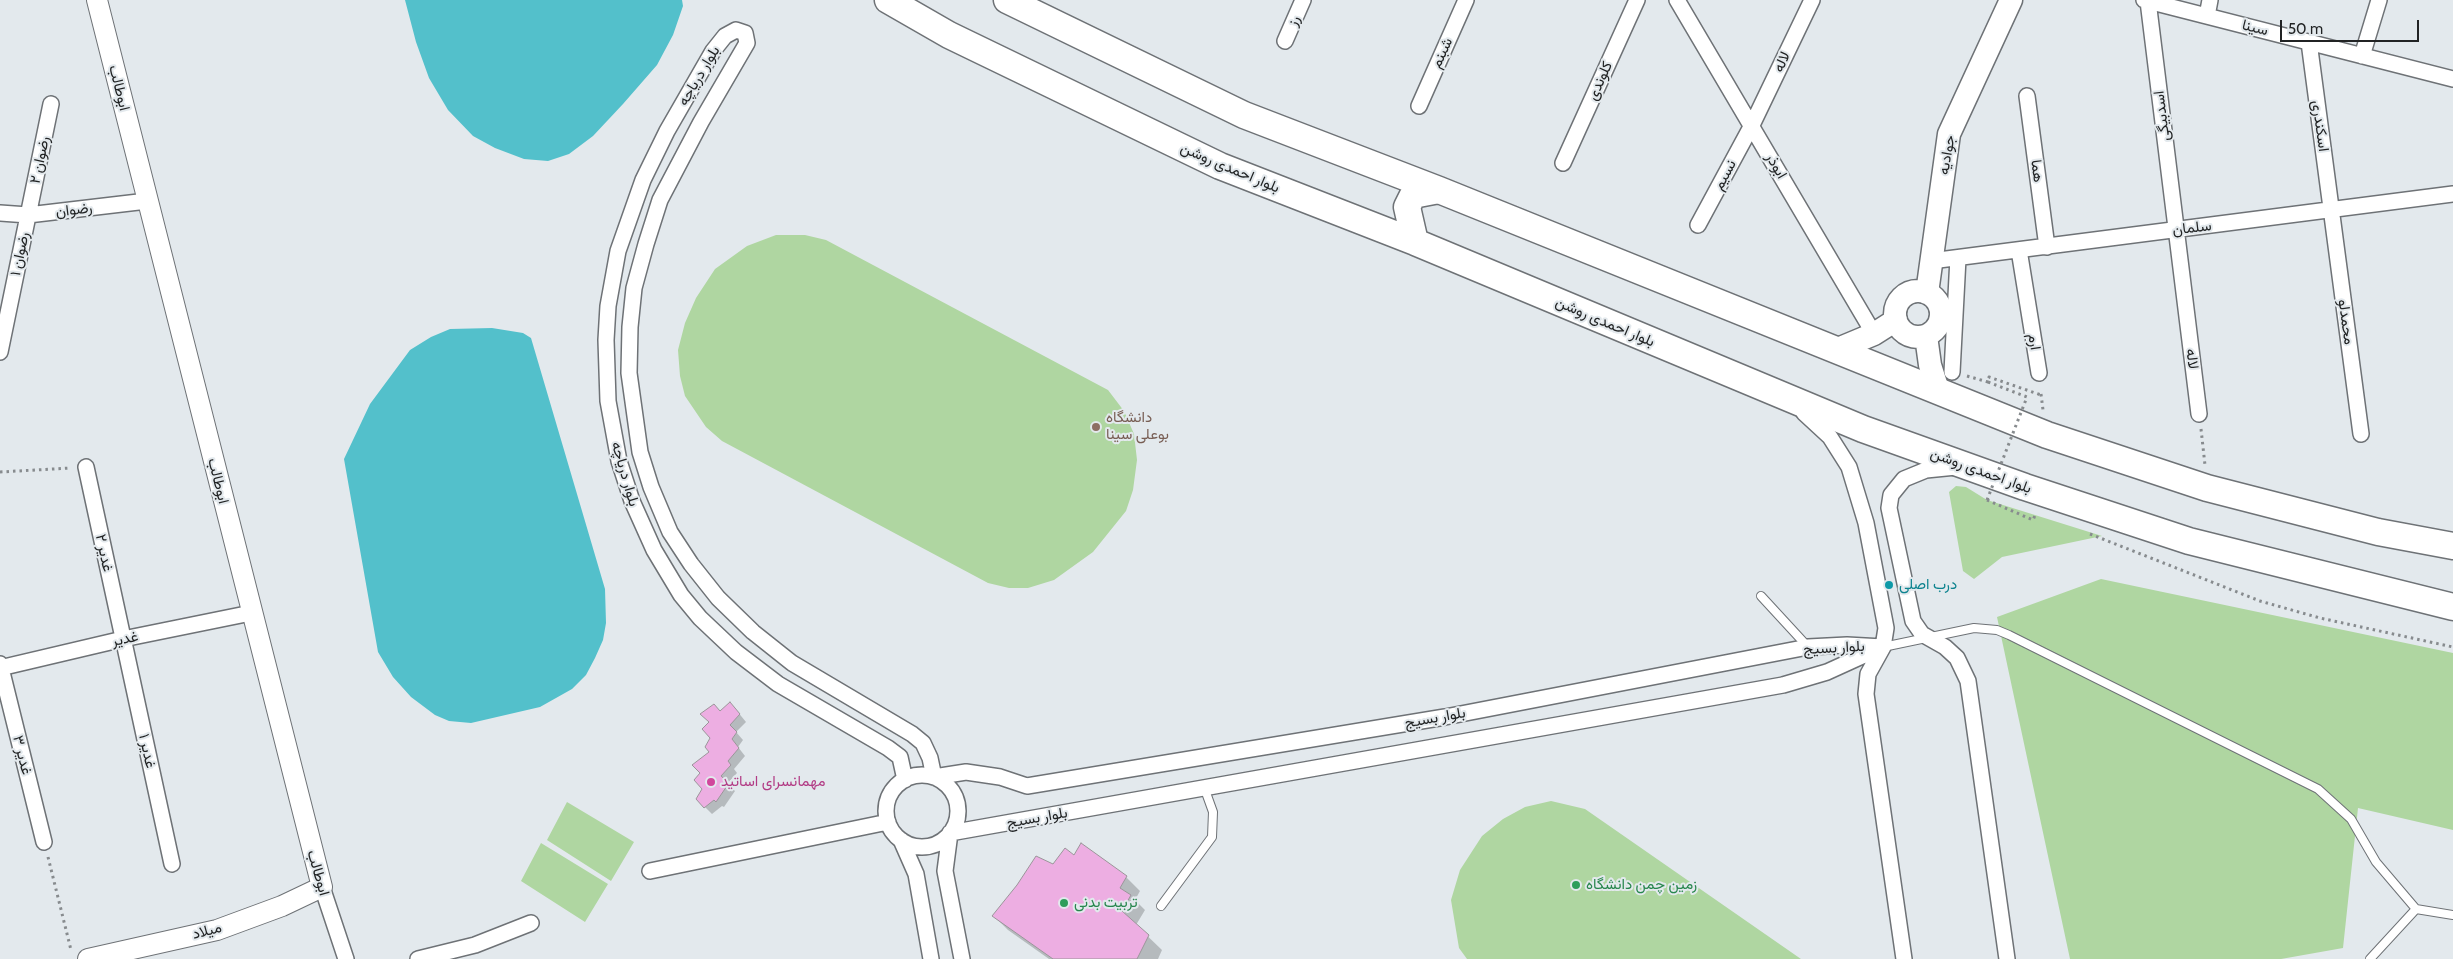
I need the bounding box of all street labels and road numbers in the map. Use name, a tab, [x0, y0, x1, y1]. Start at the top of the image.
street label: رز	[1284, 13, 1304, 29]
street label: سینا	[2240, 16, 2270, 40]
street label: شبنم	[1427, 35, 1457, 71]
street label: بلوار دریاچه	[674, 43, 724, 109]
street label: لاله	[1769, 49, 1795, 75]
street label: کلوندی	[1583, 59, 1617, 103]
street label: ابوطالب	[105, 63, 133, 113]
street label: اسدبیگی	[2150, 90, 2174, 142]
street label: اسکندری	[2307, 99, 2333, 153]
street label: جوادیه	[1935, 134, 1959, 176]
street label: رضوان ۲	[26, 135, 54, 185]
street label: بلوار احمدی روشن	[1178, 139, 1282, 197]
street label: ابوذر	[1761, 150, 1791, 182]
street label: نسیم	[1710, 157, 1740, 193]
street label: هما	[2027, 159, 2047, 183]
street label: رضوان	[55, 199, 93, 221]
street label: سلمان	[2171, 217, 2213, 239]
street label: رضوان ۱	[7, 230, 33, 278]
street label: بلوار احمدی روشن	[1553, 293, 1657, 351]
street label: محمدلو	[2334, 298, 2358, 346]
street label: ارم	[2024, 333, 2044, 351]
street label: لاله	[2182, 348, 2202, 370]
street label: بلوار دریاچه	[607, 440, 643, 508]
street label: بلوار احمدی روشن	[1928, 444, 2034, 498]
street label: ابوطالب	[204, 456, 232, 506]
street label: غدیر ۲	[91, 533, 117, 573]
street label: غدیر	[110, 627, 140, 651]
street label: بلوار بسیج	[1803, 637, 1865, 659]
street label: بلوار بسیج	[1403, 704, 1467, 732]
street label: غدیر ۱	[135, 732, 159, 770]
street label: غدیر ۳	[8, 733, 36, 777]
street label: بلوار بسیج	[1005, 804, 1069, 832]
street label: ابوطالب	[303, 848, 333, 898]
street label: میلاد	[190, 918, 224, 944]

